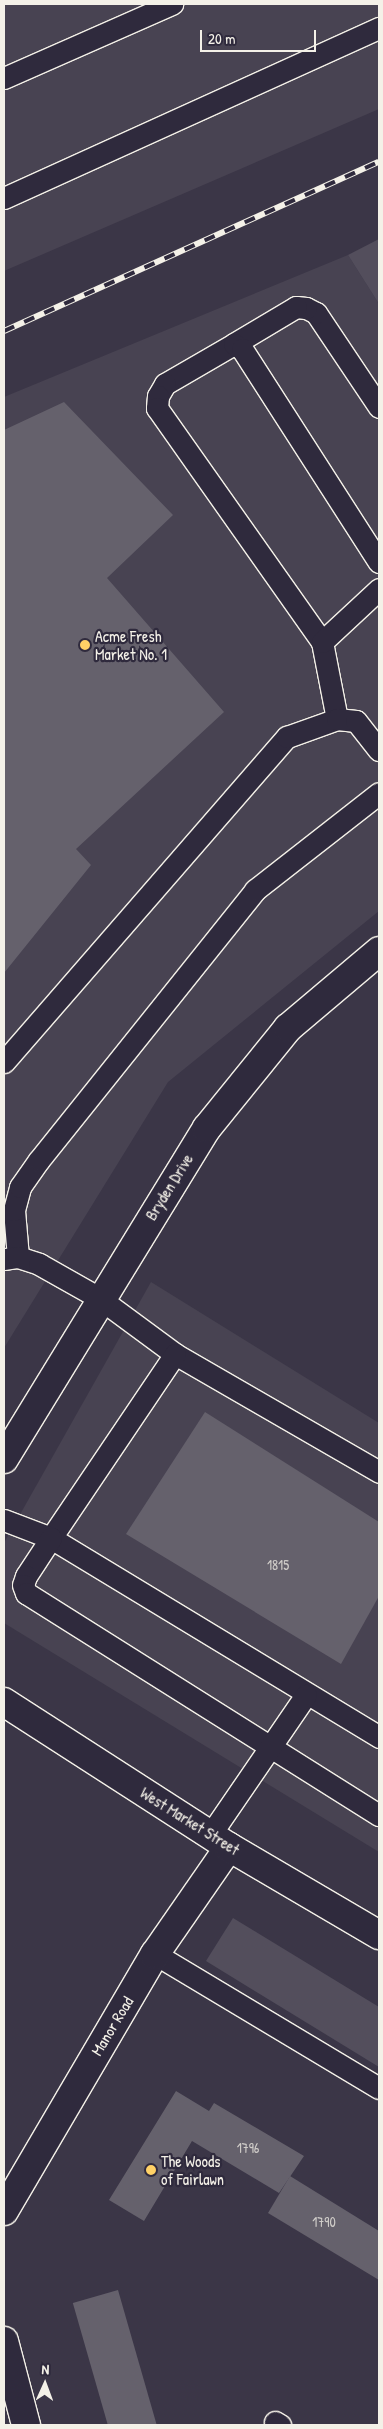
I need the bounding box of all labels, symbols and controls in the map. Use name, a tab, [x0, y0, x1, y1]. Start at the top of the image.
scale bar	[203, 20, 319, 52]
text: 20 m	[208, 28, 235, 49]
place label: Acme Fresh Market No. 1	[95, 626, 167, 664]
marker: Acme Fresh Market No. 1	[79, 639, 91, 651]
street label: Bryden Drive	[141, 1150, 197, 1224]
house number: 1815	[267, 1557, 289, 1573]
street label: West Market Street	[137, 1783, 243, 1859]
street label: Manor Road	[87, 1993, 137, 2059]
house number: 1796	[237, 2140, 259, 2156]
place label: The Woods of Fairlawn	[161, 2151, 224, 2189]
marker: The Woods of Fairlawn	[145, 2164, 157, 2176]
house number: 1790	[312, 2214, 336, 2230]
north arrow	[20, 2359, 70, 2409]
text: N	[41, 2359, 50, 2378]

